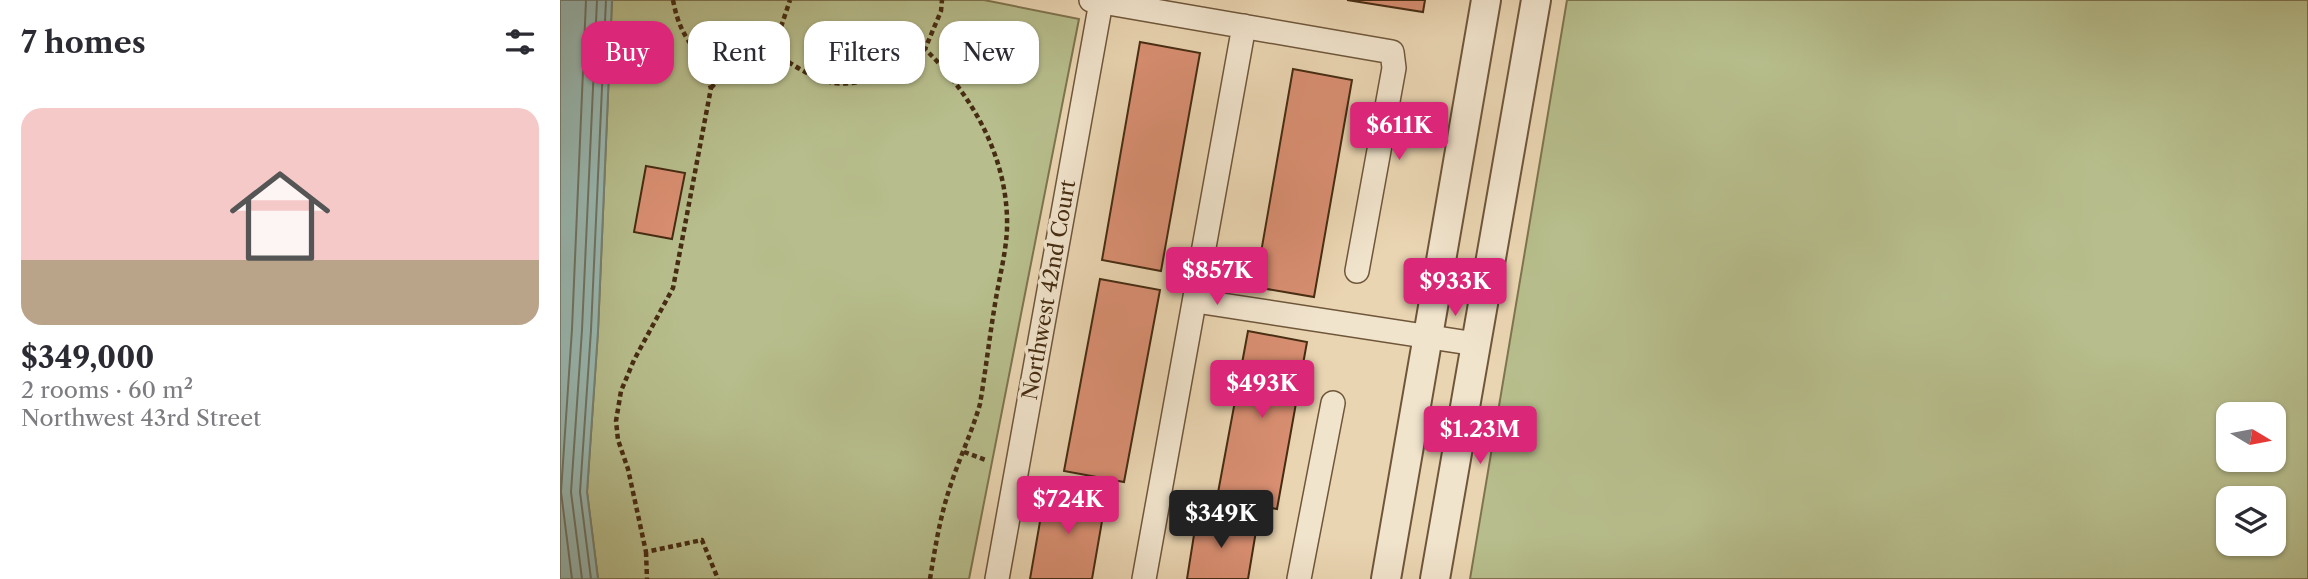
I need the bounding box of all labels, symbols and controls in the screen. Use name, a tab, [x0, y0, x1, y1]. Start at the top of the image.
chip: Buy	[581, 21, 674, 84]
chip: Rent	[688, 21, 790, 84]
chip: Filters	[804, 21, 925, 84]
chip: New	[939, 21, 1039, 84]
icon: filters	[501, 23, 539, 61]
text: 7 homes	[21, 24, 146, 61]
pin: $611K	[1350, 102, 1448, 162]
text: $611K	[1366, 111, 1432, 139]
icon: home	[217, 153, 343, 279]
street label: Northwest 42nd Court	[1017, 177, 1080, 402]
pin: $857K	[1168, 247, 1266, 307]
text: $857K	[1182, 256, 1252, 284]
pin: $933K	[1406, 258, 1504, 318]
text: $933K	[1420, 267, 1490, 295]
text: $349,000	[21, 339, 154, 376]
pin: $493K	[1213, 360, 1311, 420]
text: $493K	[1226, 369, 1298, 397]
text: 2 rooms · 60 m²	[21, 376, 193, 404]
north arrow	[2216, 402, 2286, 472]
map controls	[2216, 402, 2286, 556]
text: Northwest 43rd Street	[21, 404, 261, 432]
pin: $1.23M	[1423, 406, 1537, 466]
text: $1.23M	[1440, 415, 1520, 443]
pin: $724K	[1019, 476, 1117, 536]
text: $724K	[1033, 485, 1103, 513]
button: layers	[2216, 486, 2286, 556]
pin: $349K	[1172, 490, 1270, 550]
text: $349K	[1185, 499, 1257, 527]

